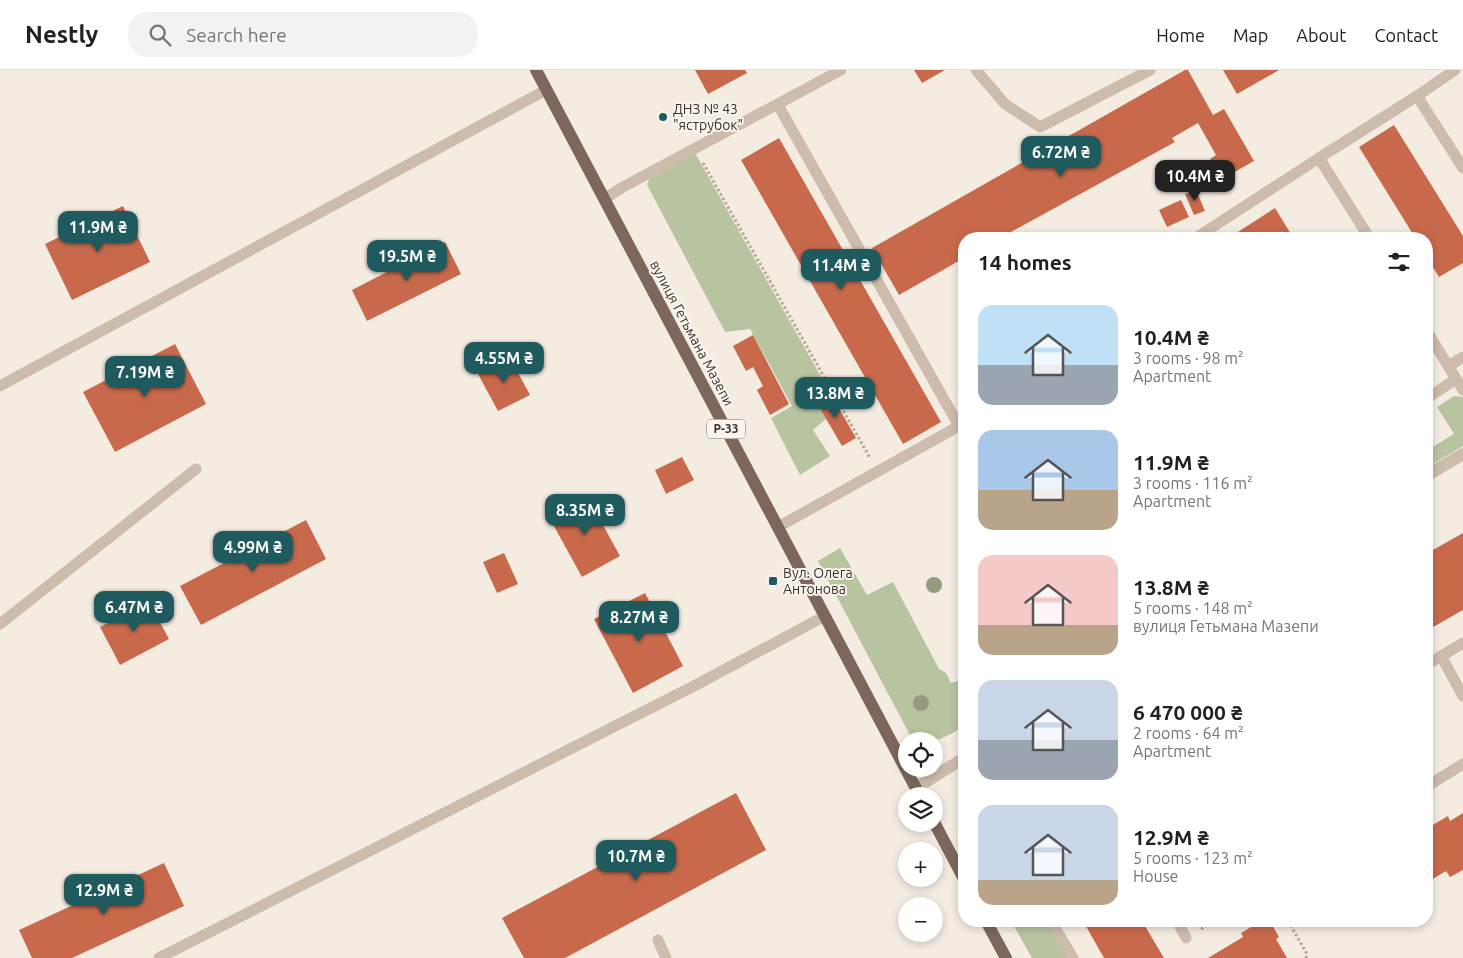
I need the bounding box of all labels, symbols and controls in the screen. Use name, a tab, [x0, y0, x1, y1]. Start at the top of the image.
search box	[128, 12, 478, 57]
text: Nestly	[25, 21, 98, 48]
icon: search	[146, 21, 174, 49]
text: Search here	[186, 24, 287, 46]
text: Home	[1156, 25, 1205, 45]
text: Map	[1233, 25, 1268, 45]
text: About	[1296, 25, 1346, 45]
text: Contact	[1374, 25, 1438, 45]
place label: ДНЗ № 43 "яструбок"	[673, 101, 743, 133]
marker: ДНЗ № 43 "яструбок"	[657, 111, 669, 123]
pin: 6.72M ₴	[1015, 136, 1107, 178]
text: 6.72M ₴	[1032, 143, 1090, 161]
pin: 10.4M ₴	[1149, 160, 1241, 202]
text: 10.4M ₴	[1166, 167, 1224, 185]
pin: 11.9M ₴	[52, 210, 144, 253]
text: 11.9M ₴	[69, 218, 127, 236]
pin: 19.5M ₴	[361, 240, 453, 282]
text: 19.5M ₴	[378, 247, 436, 265]
pin: 11.4M ₴	[795, 248, 887, 291]
icon: filters	[1385, 248, 1413, 276]
text: 14 homes	[978, 250, 1072, 274]
text: 11.4M ₴	[812, 256, 870, 274]
street label: вулиця Гетьмана Мазепи	[647, 258, 737, 408]
icon: home	[1018, 325, 1078, 385]
text: 10.4M ₴	[1133, 325, 1209, 349]
pin: 4.55M ₴	[458, 342, 550, 384]
text: 4.55M ₴	[475, 349, 533, 367]
text: 3 rooms · 98 m²	[1133, 349, 1244, 367]
pin: 7.19M ₴	[99, 356, 191, 398]
text: 7.19M ₴	[116, 363, 174, 381]
text: Apartment	[1133, 367, 1211, 385]
pin: 13.8M ₴	[789, 376, 881, 419]
text: 13.8M ₴	[806, 384, 864, 402]
road number: Р-33	[707, 419, 745, 438]
icon: home	[1018, 450, 1078, 510]
text: 11.9M ₴	[1133, 450, 1209, 474]
text: 3 rooms · 116 m²	[1133, 474, 1253, 492]
text: Apartment	[1133, 492, 1211, 510]
pin: 8.35M ₴	[539, 494, 631, 536]
text: 8.35M ₴	[556, 501, 614, 519]
pin: 4.99M ₴	[207, 530, 299, 573]
text: 4.99M ₴	[224, 538, 282, 556]
place label: Вул. Олега Антонова	[783, 565, 853, 597]
marker: Вул. Олега Антонова	[767, 575, 779, 587]
icon: home	[1018, 575, 1078, 635]
text: 13.8M ₴	[1133, 575, 1209, 599]
pin: 6.47M ₴	[88, 590, 180, 633]
text: 6.47M ₴	[105, 598, 163, 616]
text: 5 rooms · 148 m²	[1133, 599, 1253, 617]
pin: 8.27M ₴	[593, 600, 685, 643]
text: 8.27M ₴	[610, 608, 668, 626]
text: вулиця Гетьмана Мазепи	[1133, 617, 1319, 635]
icon: home	[1018, 700, 1078, 760]
text: 6 470 000 ₴	[1133, 700, 1243, 724]
text: 2 rooms · 64 m²	[1133, 724, 1244, 742]
map controls	[898, 732, 943, 942]
button: locate	[898, 732, 943, 777]
text: Apartment	[1133, 742, 1211, 760]
button: layers	[898, 787, 943, 832]
icon: home	[1018, 825, 1078, 885]
text: 12.9M ₴	[1133, 825, 1209, 849]
pin: 10.7M ₴	[590, 840, 682, 882]
button: +	[898, 842, 943, 887]
text: 10.7M ₴	[607, 847, 665, 865]
text: 5 rooms · 123 m²	[1133, 849, 1253, 867]
text: House	[1133, 867, 1178, 885]
pin: 12.9M ₴	[58, 874, 150, 916]
text: 12.9M ₴	[75, 881, 133, 899]
button: −	[898, 897, 943, 942]

